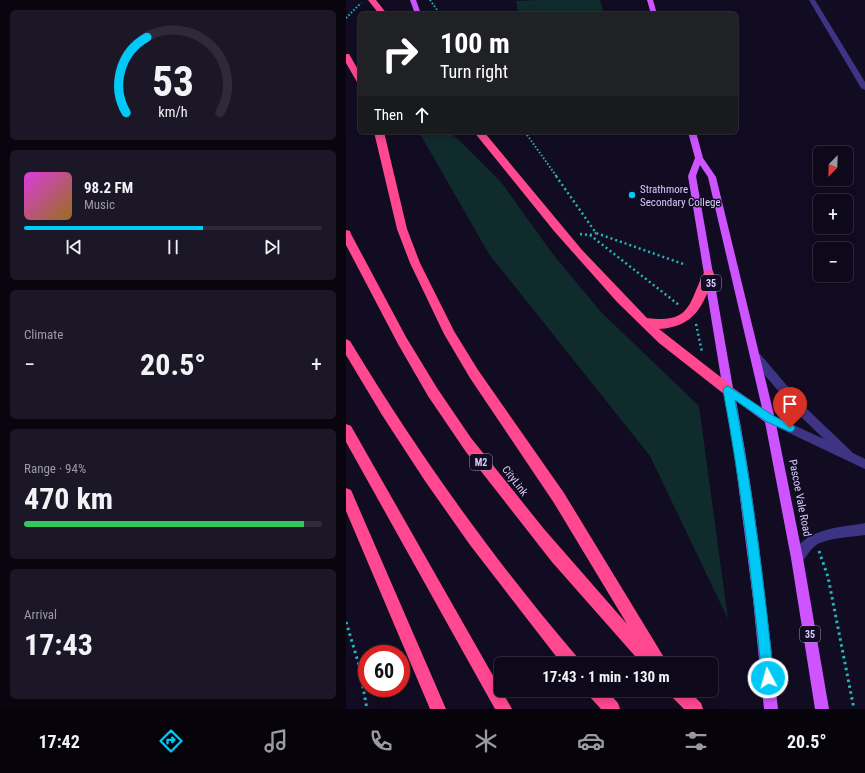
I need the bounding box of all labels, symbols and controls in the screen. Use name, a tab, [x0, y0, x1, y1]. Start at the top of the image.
text: 100 m	[440, 27, 510, 60]
icon: right	[374, 28, 426, 80]
text: 53	[152, 57, 194, 106]
text: Turn right	[440, 61, 508, 82]
text: km/h	[158, 103, 188, 119]
icon: ahead	[411, 104, 433, 126]
text: Then	[374, 106, 403, 124]
north arrow	[813, 146, 853, 186]
map controls	[813, 146, 853, 282]
text: 98.2 FM	[84, 179, 133, 197]
place label: Strathmore Secondary College	[640, 183, 721, 209]
marker: Strathmore Secondary College	[627, 190, 637, 200]
button: +	[813, 194, 853, 234]
text: Music	[84, 197, 115, 212]
icon: previous	[63, 236, 85, 258]
icon: pause	[162, 236, 184, 258]
icon: next	[261, 236, 283, 258]
button: −	[813, 242, 853, 282]
road number: 35	[701, 275, 721, 291]
text: Climate	[24, 327, 63, 342]
text: 20.5°	[140, 347, 206, 382]
text: −	[24, 352, 35, 377]
text: +	[311, 352, 322, 377]
pin	[773, 387, 807, 428]
icon: arrive	[779, 393, 801, 415]
road number: M2	[470, 454, 492, 470]
street label: Pascoe Vale Road	[786, 458, 814, 538]
text: Range · 94%	[24, 461, 86, 476]
street label: CityLink	[499, 463, 531, 499]
text: 470 km	[24, 481, 113, 516]
text: Arrival	[24, 607, 57, 622]
road number: 35	[800, 626, 820, 642]
text: 17:43	[24, 627, 93, 662]
speed limit sign: 60	[358, 645, 410, 697]
position arrow	[747, 657, 789, 699]
text: 17:43 · 1 min · 130 m	[542, 668, 670, 686]
icon: directions	[157, 727, 185, 755]
icon: music	[262, 727, 290, 755]
icon: phone	[367, 727, 395, 755]
icon: climate	[472, 727, 500, 755]
icon: car	[577, 727, 605, 755]
icon: filters	[682, 727, 710, 755]
text: 17:42	[39, 731, 80, 752]
text: 20.5°	[787, 731, 826, 752]

